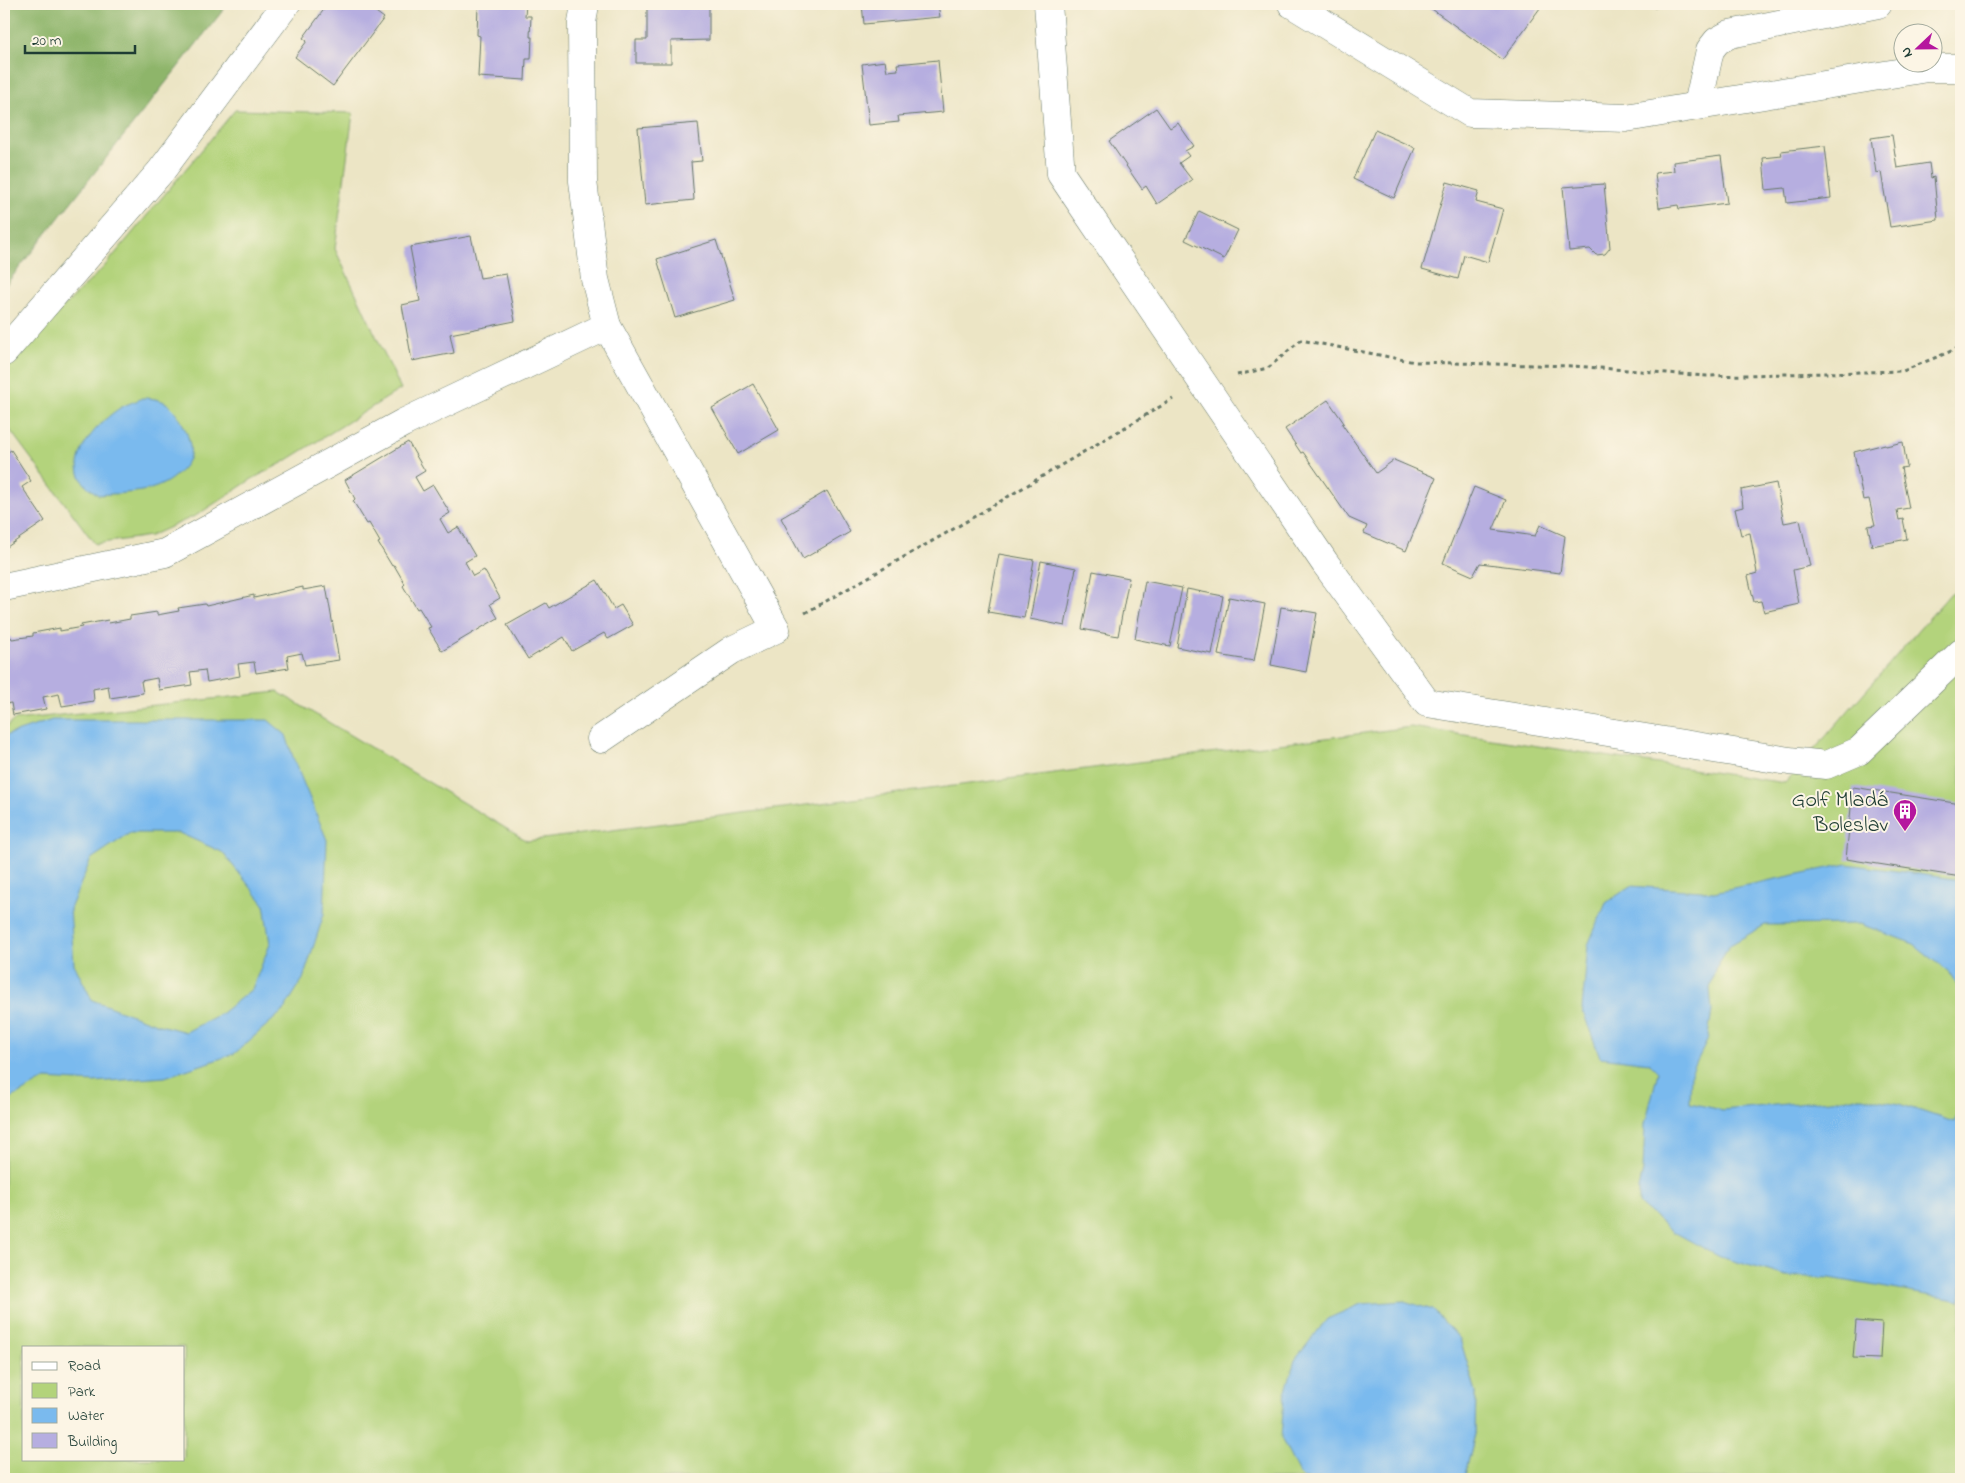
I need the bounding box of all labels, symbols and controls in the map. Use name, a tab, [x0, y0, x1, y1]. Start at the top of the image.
scale bar	[25, 22, 135, 54]
north arrow	[1892, 22, 1942, 72]
text: 20 m	[32, 30, 62, 52]
text: N	[1896, 44, 1919, 61]
place label: Golf Mladá Boleslav	[1792, 785, 1889, 842]
building icon: Golf Mladá Boleslav	[1892, 798, 1918, 832]
legend	[22, 1346, 185, 1460]
text: Road	[68, 1355, 101, 1377]
text: Park	[68, 1381, 96, 1403]
text: Water	[68, 1405, 104, 1427]
text: Building	[67, 1431, 117, 1454]

